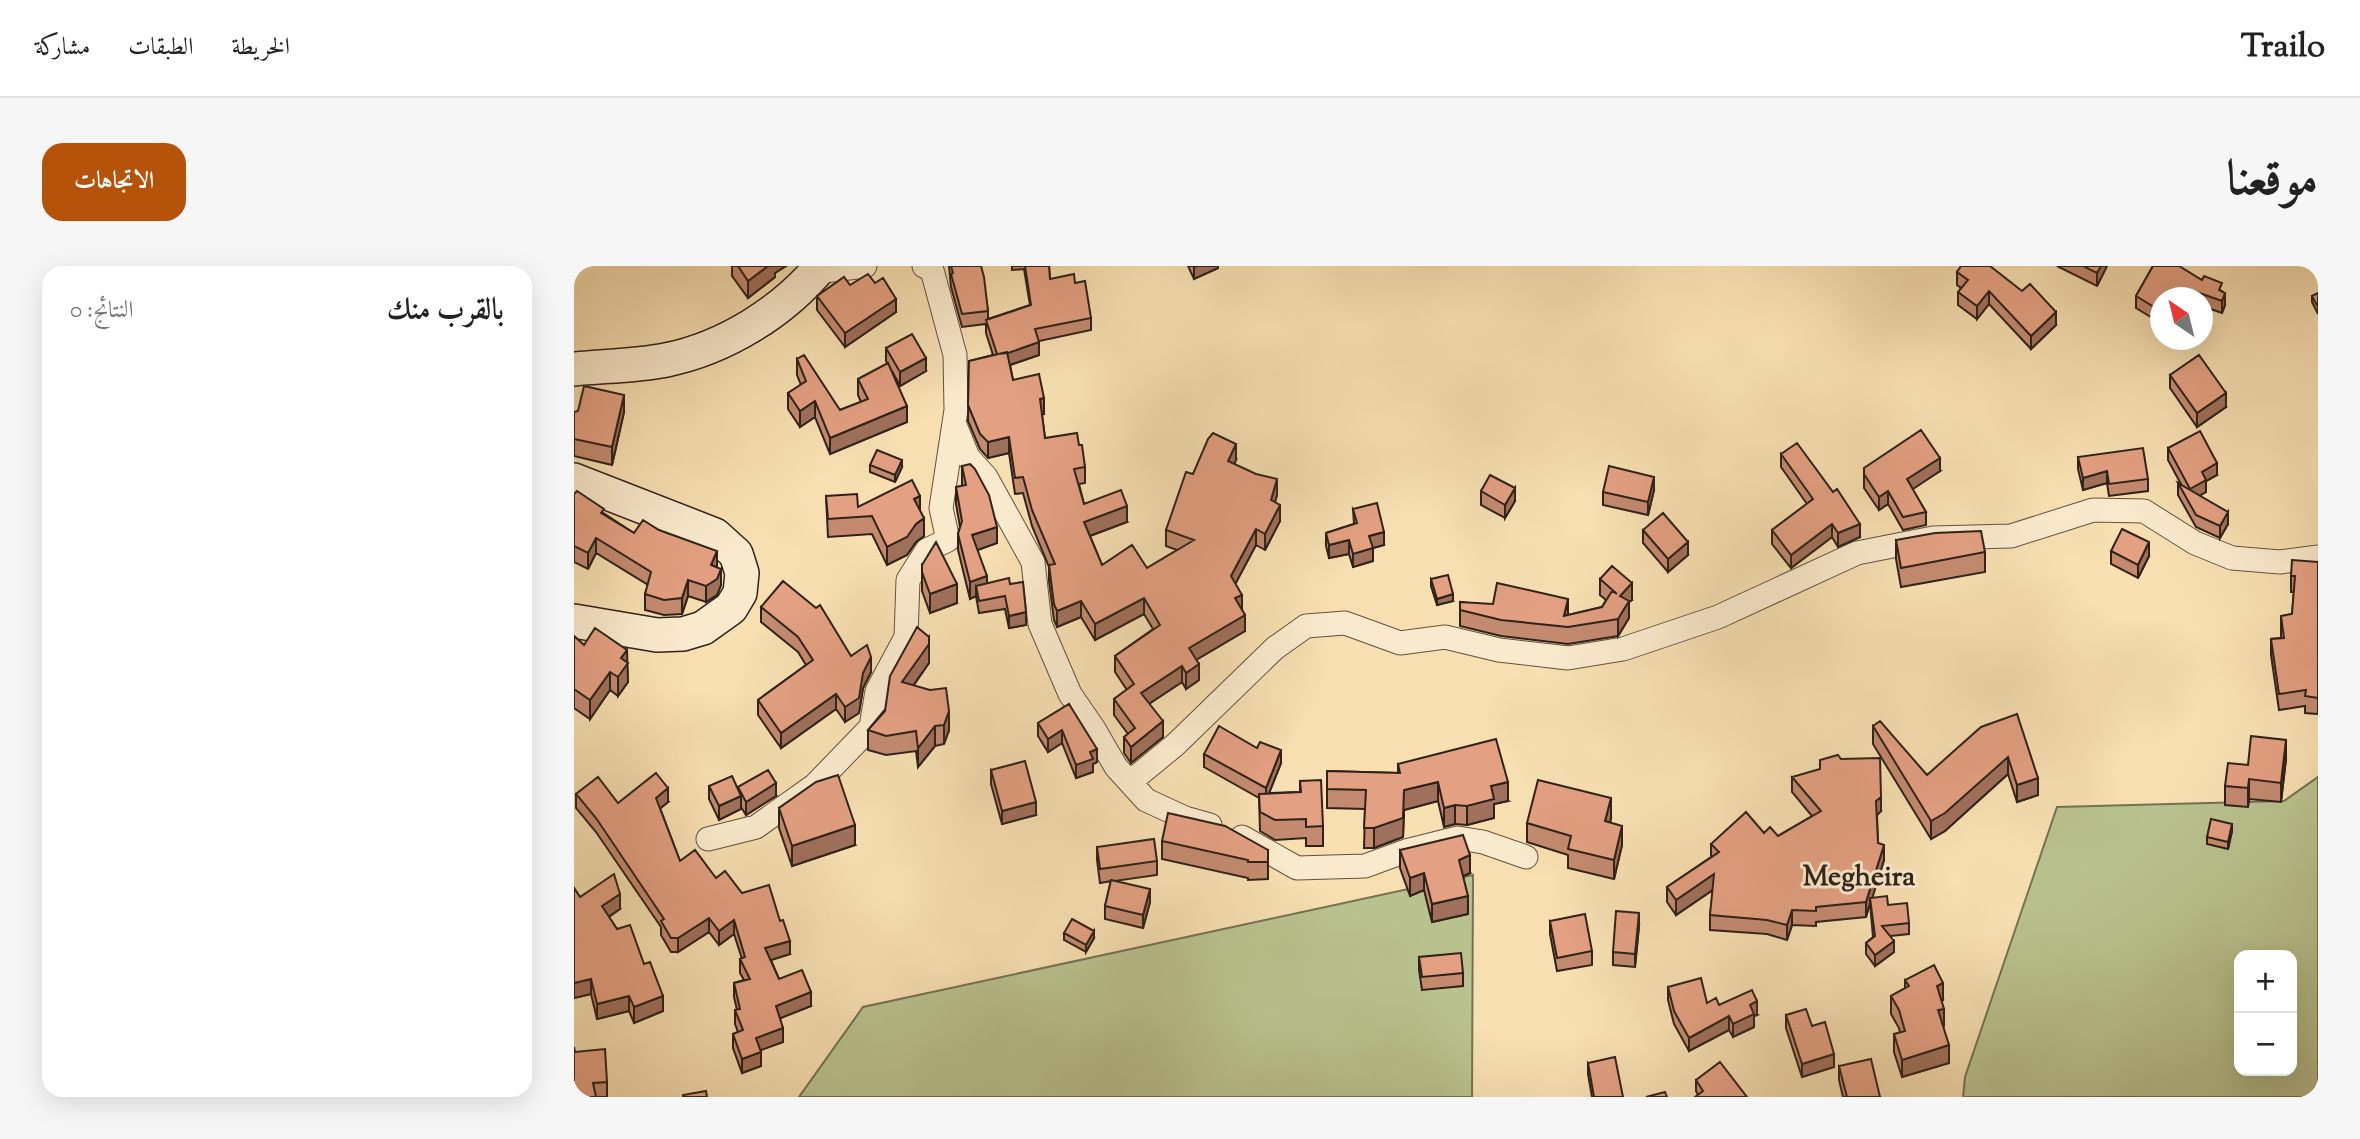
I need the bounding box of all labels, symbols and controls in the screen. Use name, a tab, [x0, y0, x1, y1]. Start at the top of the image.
text: Trailo	[2241, 24, 2325, 72]
text: مشاركة	[35, 31, 90, 65]
text: الطبقات	[128, 31, 194, 65]
text: الخريطة	[232, 31, 290, 65]
button: الاتجاهات	[42, 143, 186, 221]
text: موقعنا	[2226, 147, 2318, 217]
north arrow	[2150, 287, 2213, 350]
text: بالقرب منك	[387, 290, 504, 333]
text: النتائج: 0	[70, 295, 133, 328]
district label: Megheira	[1803, 858, 1915, 898]
map controls	[2234, 950, 2297, 1076]
button: +	[2234, 950, 2297, 1013]
button: −	[2234, 1013, 2297, 1076]

